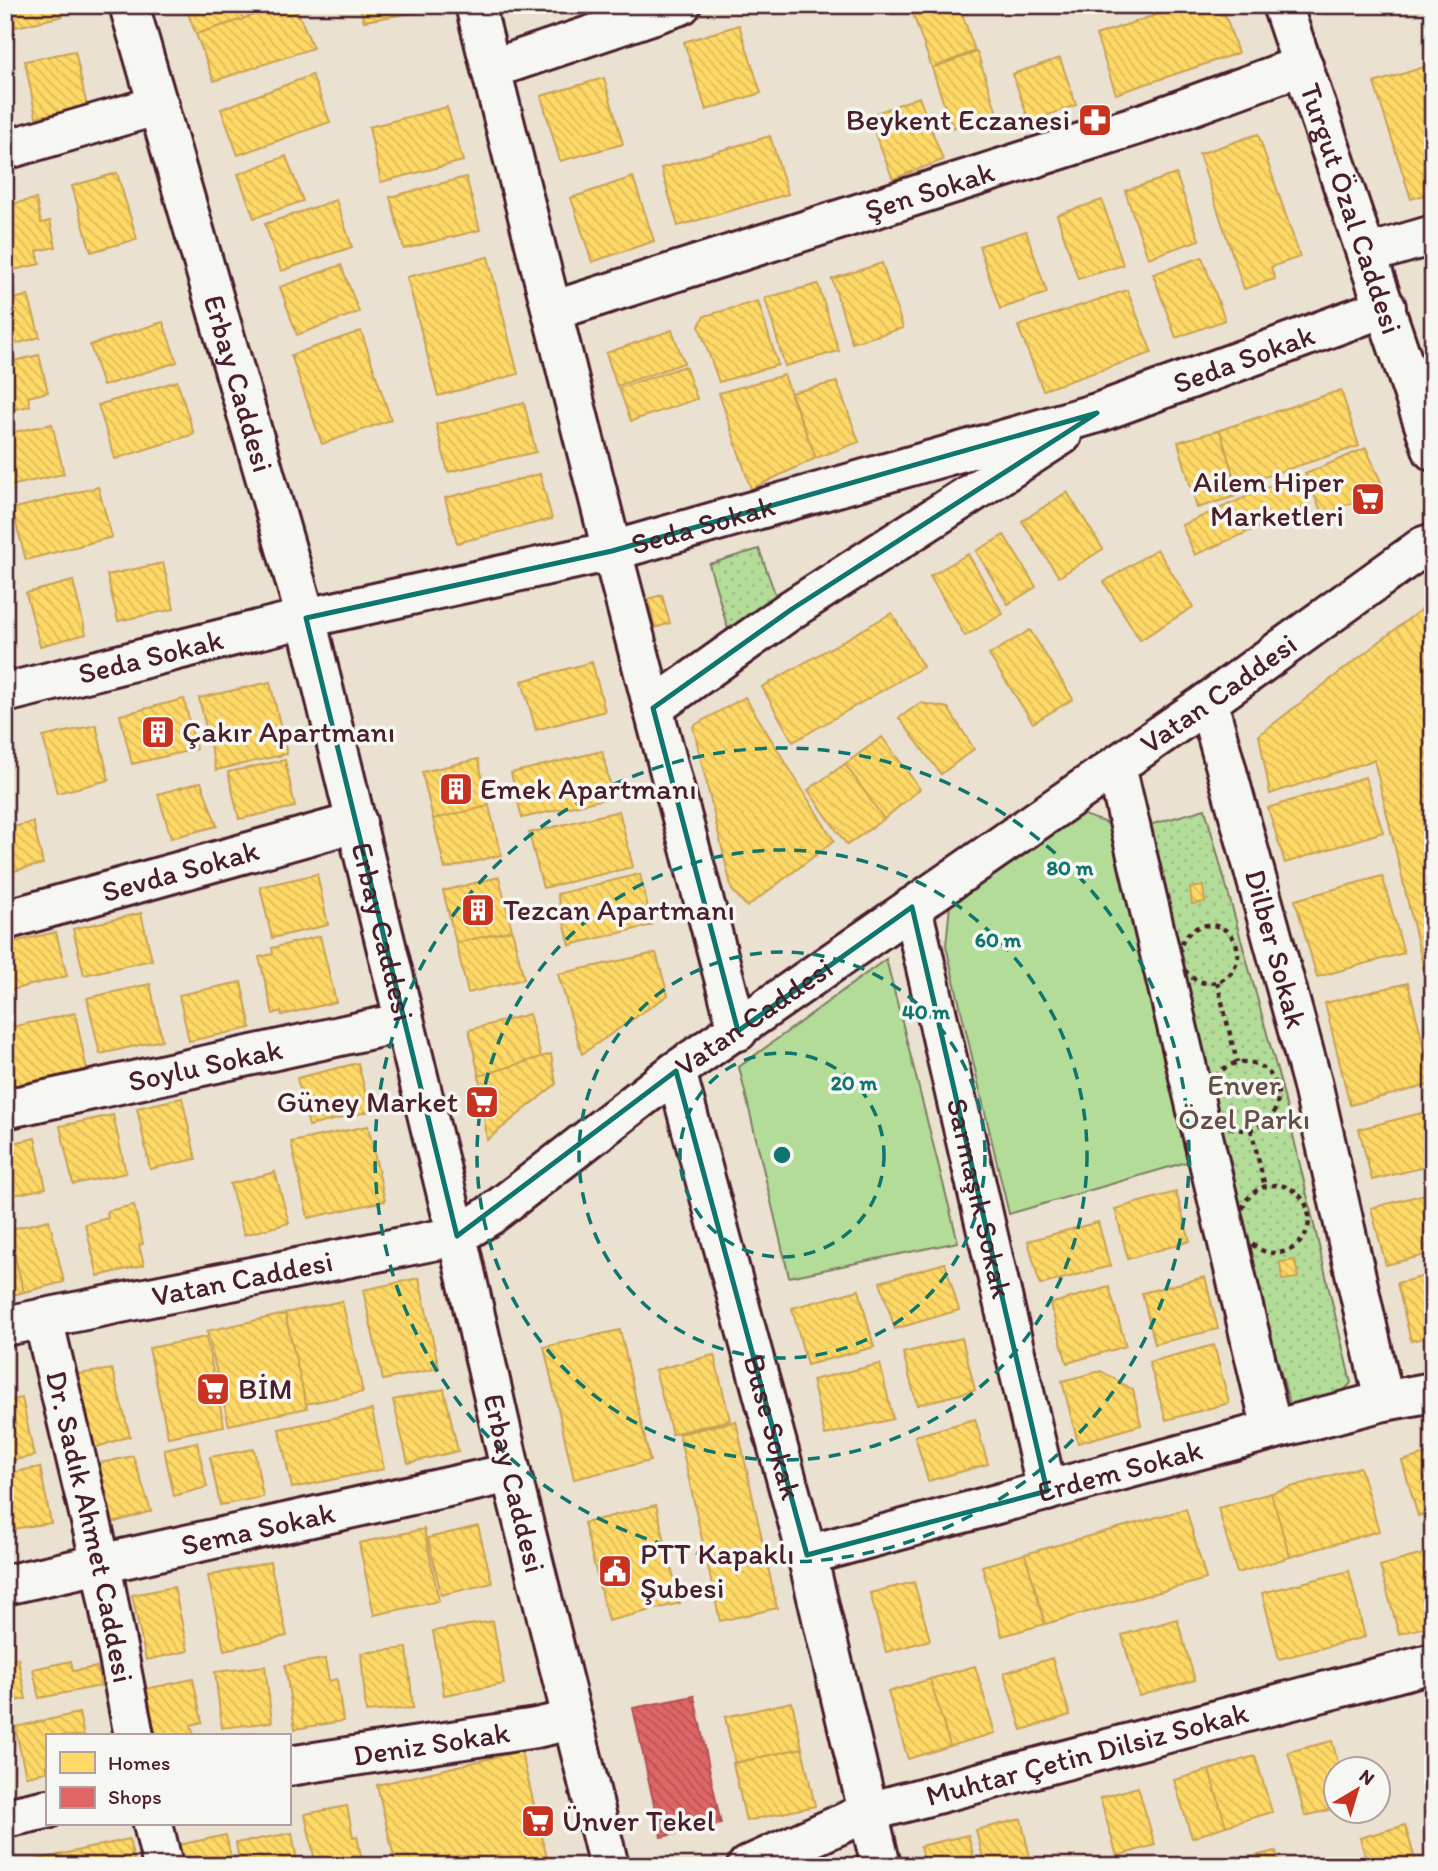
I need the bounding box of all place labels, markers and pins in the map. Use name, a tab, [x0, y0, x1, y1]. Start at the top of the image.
place label: Beykent Eczanesi	[846, 101, 1070, 138]
pharmacy icon: Beykent Eczanesi	[1076, 101, 1114, 139]
place label: Ailem Hiper Marketleri	[1193, 463, 1344, 534]
supermarket icon: Ailem Hiper Marketleri	[1349, 480, 1387, 518]
building icon: Çakır Apartmanı	[139, 713, 177, 751]
place label: Çakır Apartmanı	[182, 713, 395, 750]
building icon: Emek Apartmanı	[437, 770, 475, 808]
place label: Emek Apartmanı	[480, 770, 697, 807]
building icon: Tezcan Apartmanı	[459, 891, 497, 929]
place label: Tezcan Apartmanı	[503, 891, 735, 928]
place label: Güney Market	[277, 1083, 458, 1120]
supermarket icon: Güney Market	[463, 1083, 501, 1121]
centre of rings	[770, 1143, 794, 1167]
supermarket icon: BİM	[194, 1370, 232, 1408]
place label: BİM	[238, 1370, 293, 1407]
place label: PTT Kapaklı Şubesi	[640, 1535, 794, 1606]
public building icon: PTT Kapaklı Şubesi	[596, 1552, 634, 1590]
supermarket icon: Ünver Tekel	[519, 1802, 557, 1840]
place label: Ünver Tekel	[562, 1802, 716, 1839]

